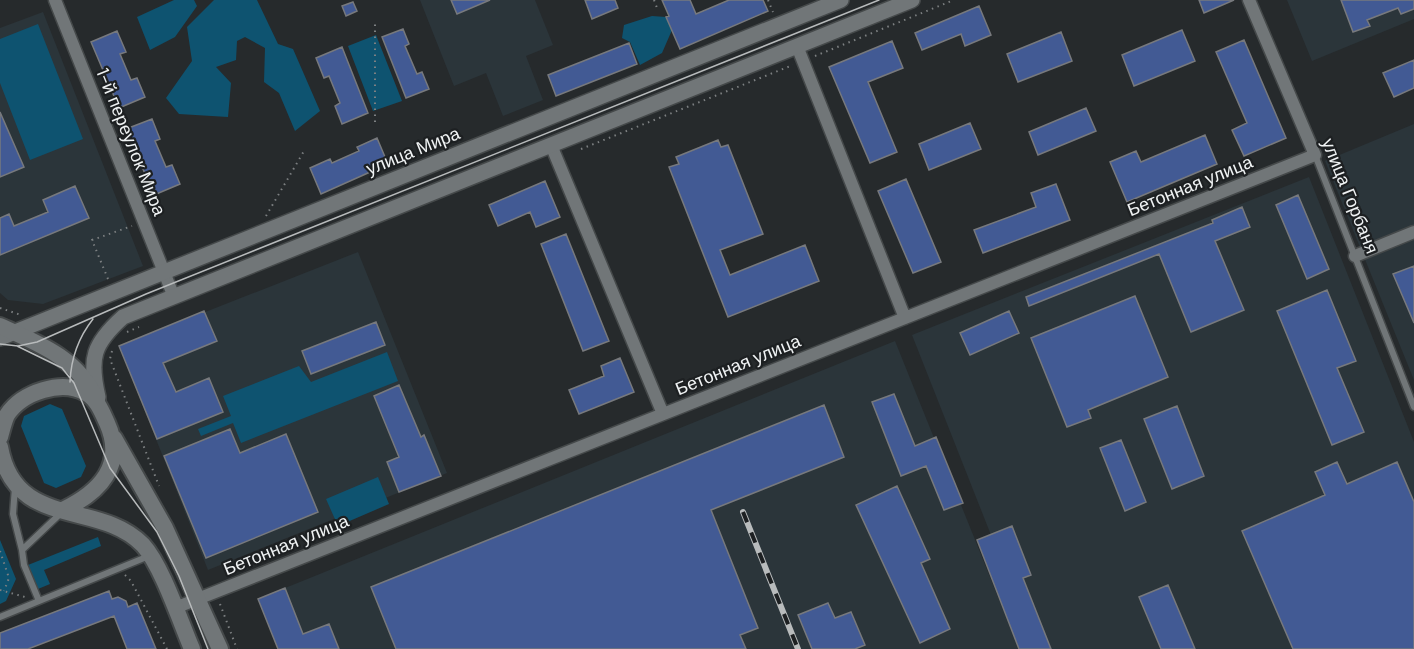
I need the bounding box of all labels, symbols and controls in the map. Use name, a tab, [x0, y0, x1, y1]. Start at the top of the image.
street label: 1-й переулок Мира	[90, 65, 172, 220]
street label: улица Мира	[362, 121, 464, 181]
street label: улица Горбаня	[1316, 135, 1384, 257]
street label: Бетонная улица	[1124, 150, 1257, 222]
street label: Бетонная улица	[672, 329, 805, 401]
street label: Бетонная улица	[220, 509, 353, 581]

